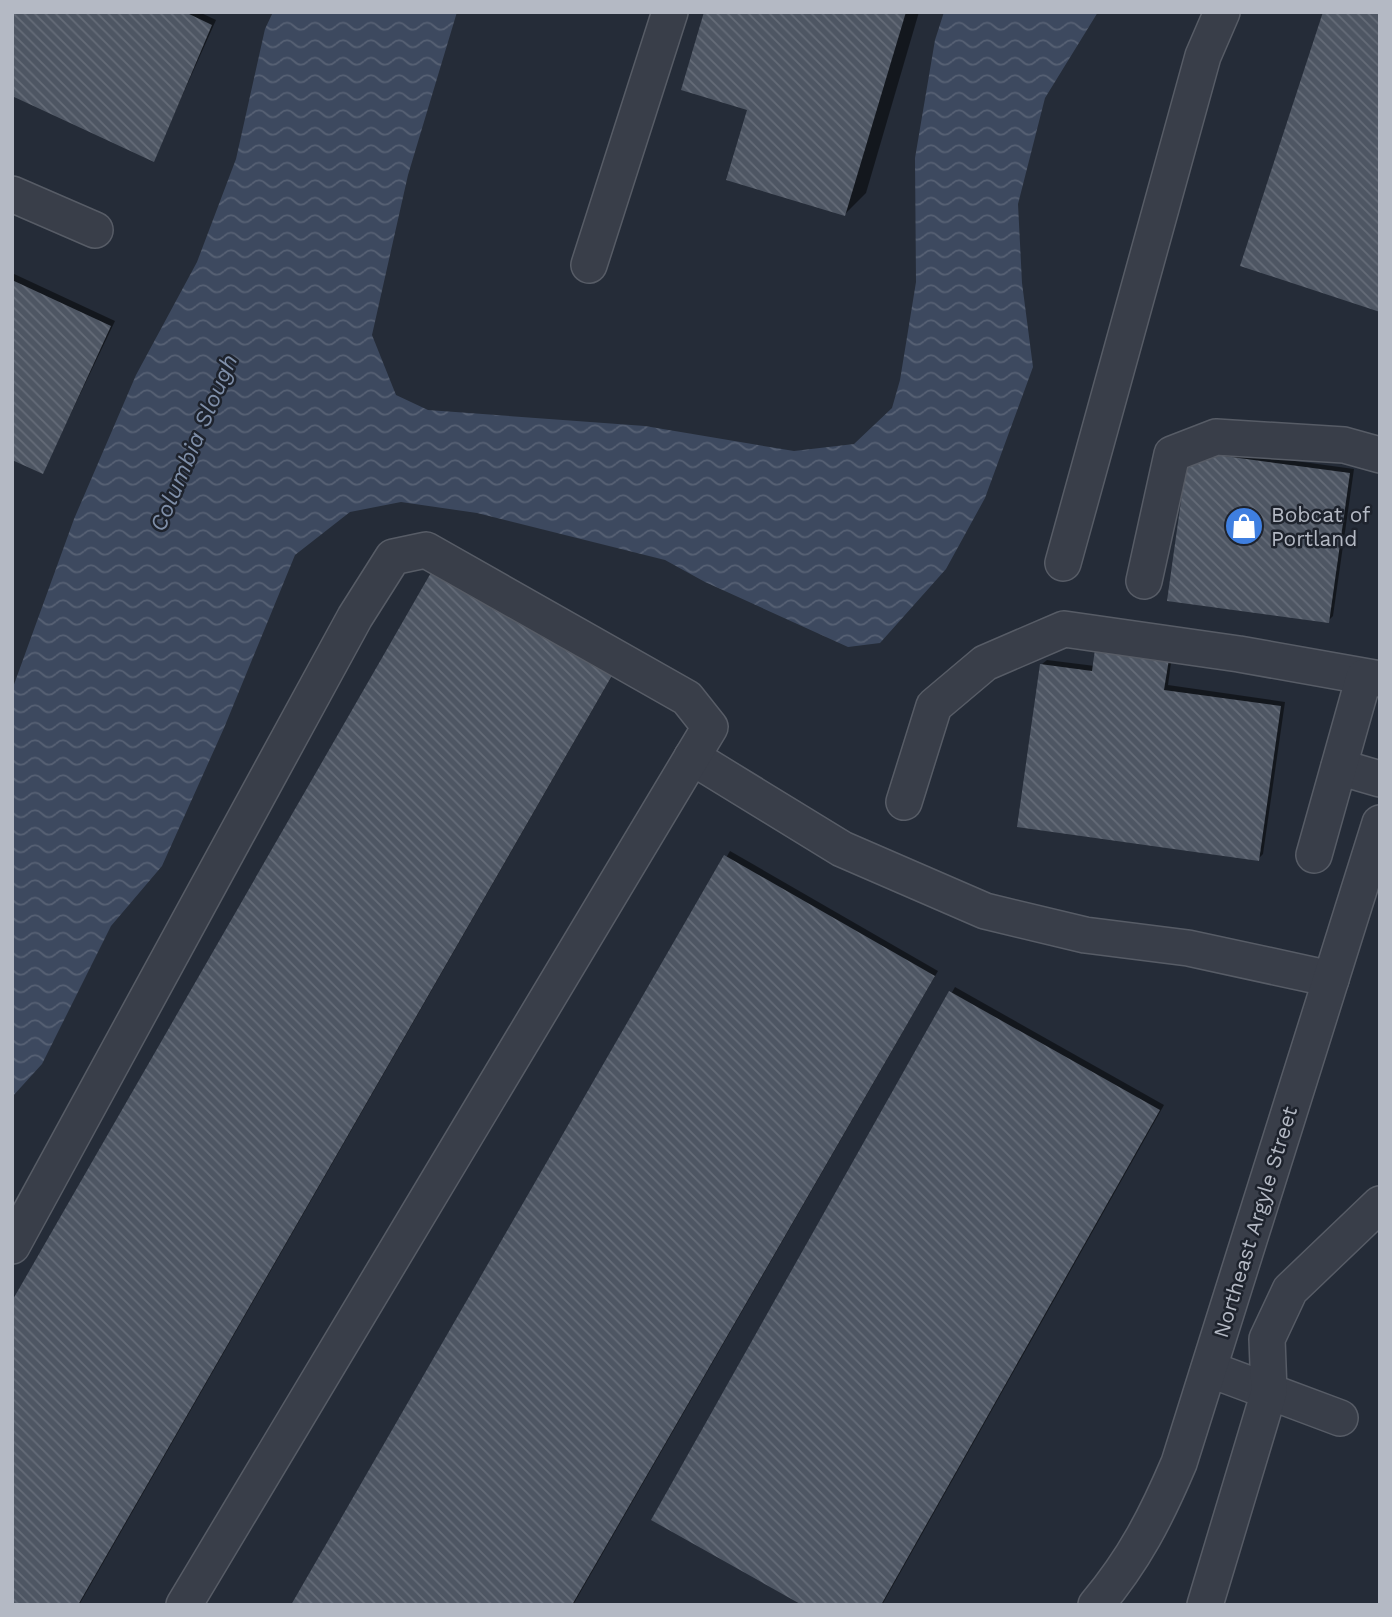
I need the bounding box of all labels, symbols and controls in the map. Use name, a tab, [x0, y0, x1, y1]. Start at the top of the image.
water label: Columbia Slough	[144, 350, 244, 536]
place label: Bobcat of Portland	[1271, 502, 1370, 551]
shop icon: Bobcat of Portland	[1223, 505, 1265, 547]
street label: Northeast Argyle Street	[1208, 1103, 1302, 1341]

